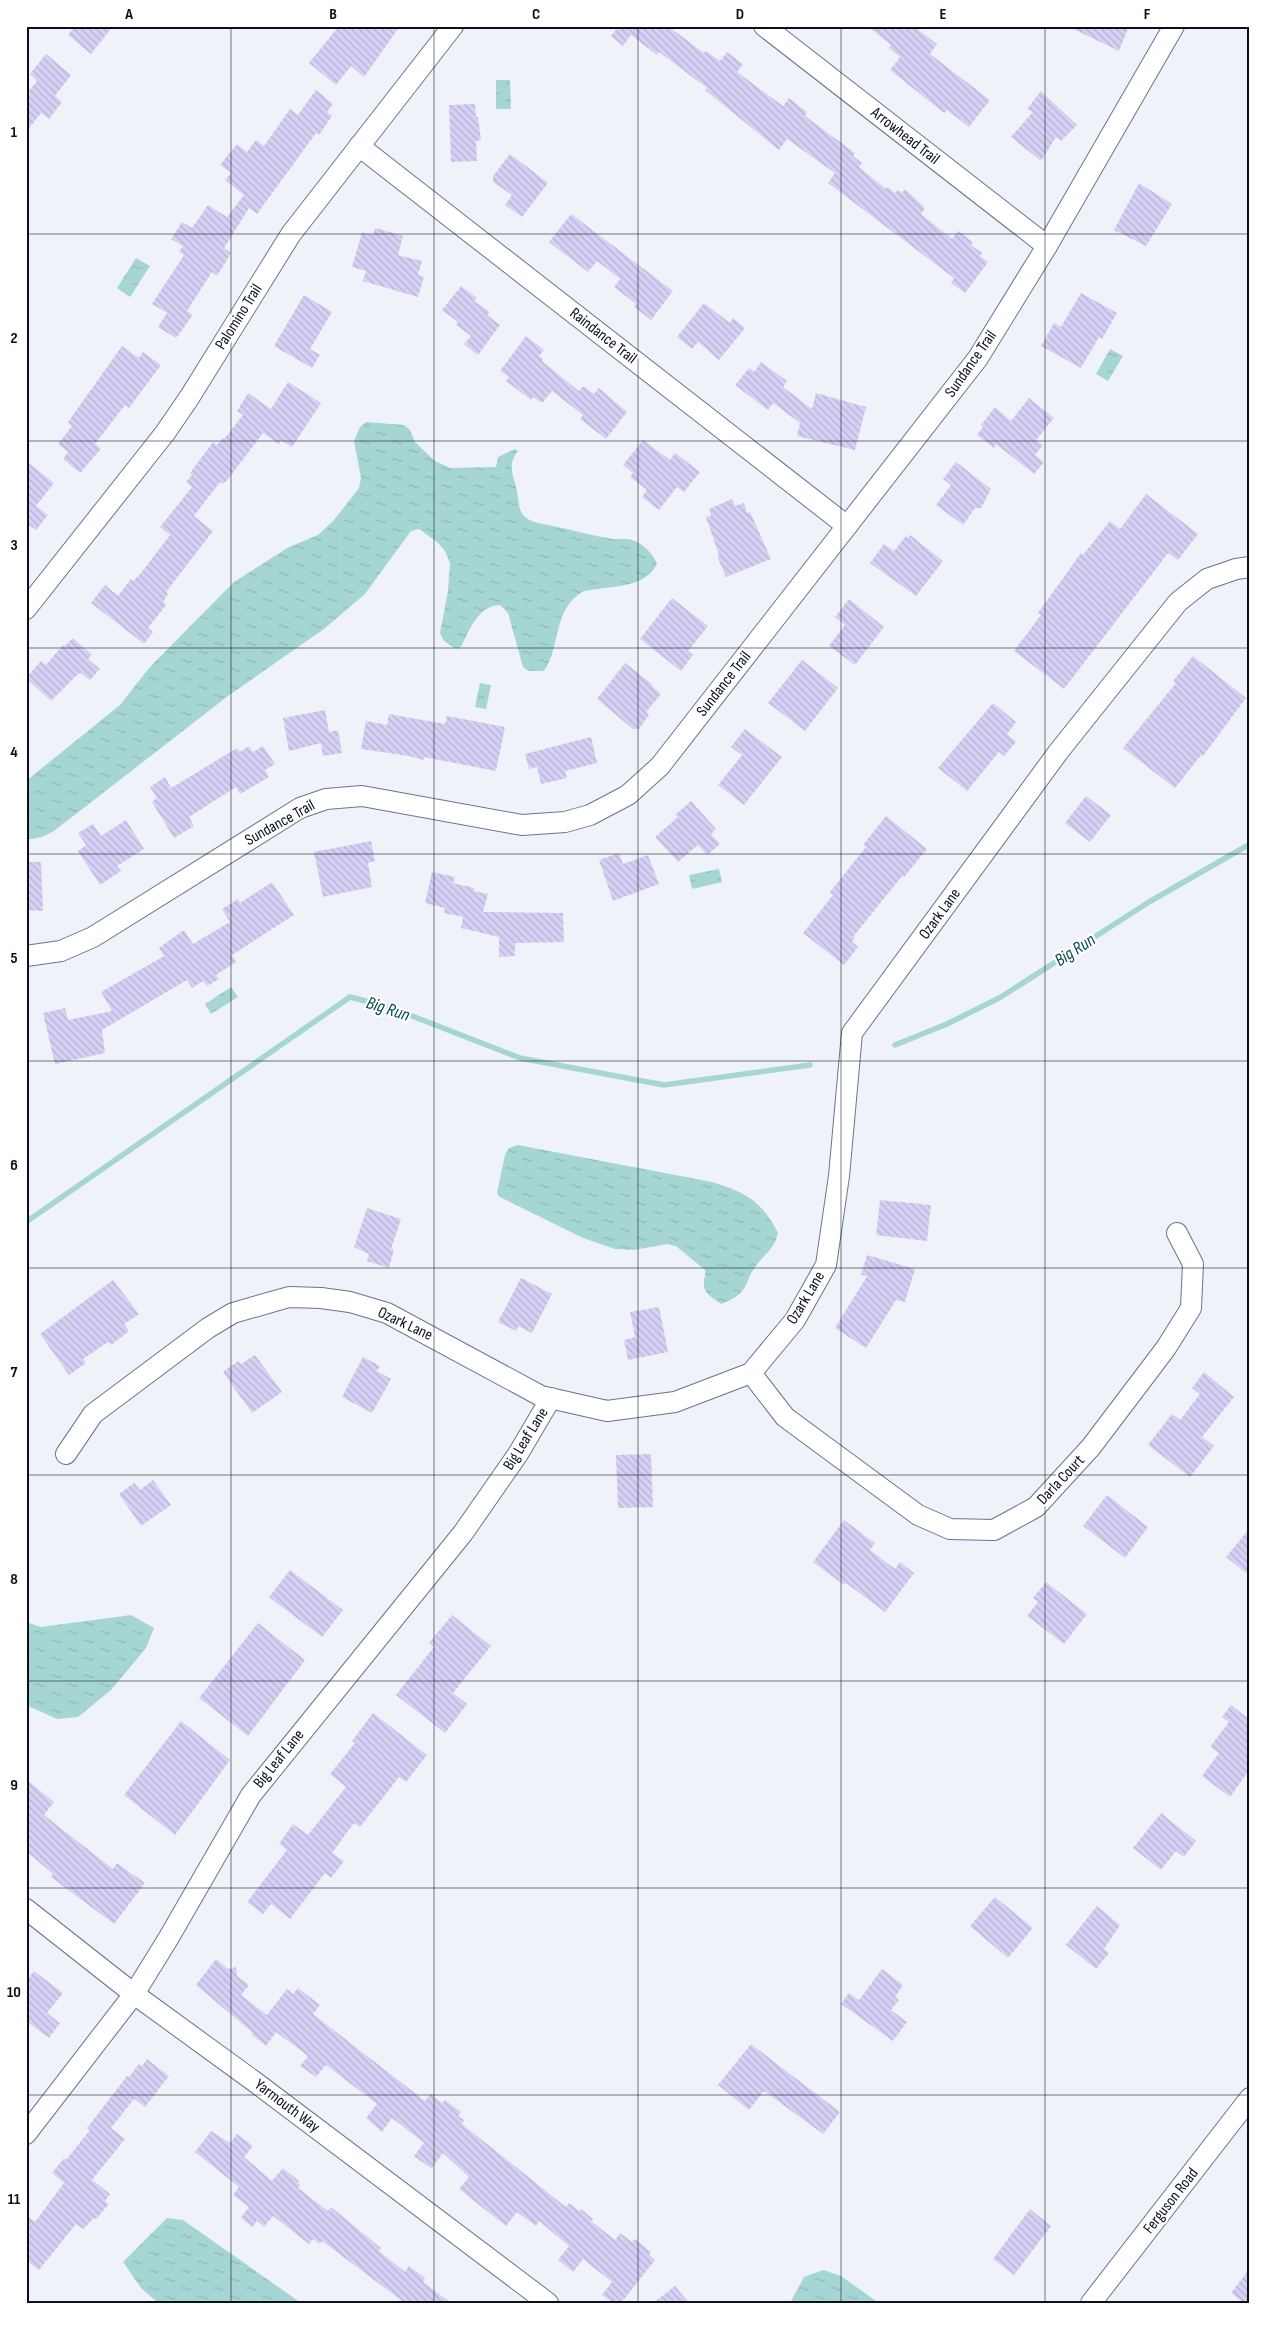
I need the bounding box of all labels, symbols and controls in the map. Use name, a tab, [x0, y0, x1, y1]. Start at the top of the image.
text: A	[124, 5, 133, 24]
text: B	[329, 5, 337, 24]
text: C	[532, 5, 540, 24]
text: D	[736, 5, 744, 24]
text: E	[940, 5, 947, 24]
text: F	[1144, 5, 1151, 24]
street label: Arrowhead Trail	[866, 103, 943, 169]
text: 1	[11, 123, 18, 142]
street label: Palomino Trail	[212, 281, 267, 353]
street label: Raindance Trail	[566, 304, 640, 368]
street label: Sundance Trail	[941, 327, 1001, 401]
text: 2	[10, 329, 18, 348]
text: 3	[10, 536, 18, 555]
street label: Sundance Trail	[693, 648, 755, 720]
text: 4	[10, 743, 18, 762]
street label: Sundance Trail	[242, 796, 318, 850]
street label: Ozark Lane	[915, 885, 965, 943]
water label: Big Run	[1051, 929, 1100, 971]
text: 5	[10, 949, 18, 968]
water label: Big Run	[364, 992, 413, 1026]
text: 6	[10, 1156, 18, 1175]
street label: Ozark Lane	[783, 1268, 829, 1328]
street label: Ozark Lane	[375, 1303, 435, 1345]
text: 7	[11, 1363, 18, 1382]
street label: Big Leaf Lane	[499, 1404, 553, 1474]
street label: Darla Court	[1033, 1451, 1089, 1509]
text: 8	[10, 1570, 18, 1589]
street label: Big Leaf Lane	[250, 1726, 308, 1792]
text: 9	[10, 1776, 18, 1795]
text: 10	[7, 1983, 21, 2002]
street label: Yarmouth Way	[251, 2075, 323, 2137]
street label: Ferguson Road	[1140, 2164, 1202, 2238]
text: 11	[8, 2190, 21, 2209]

